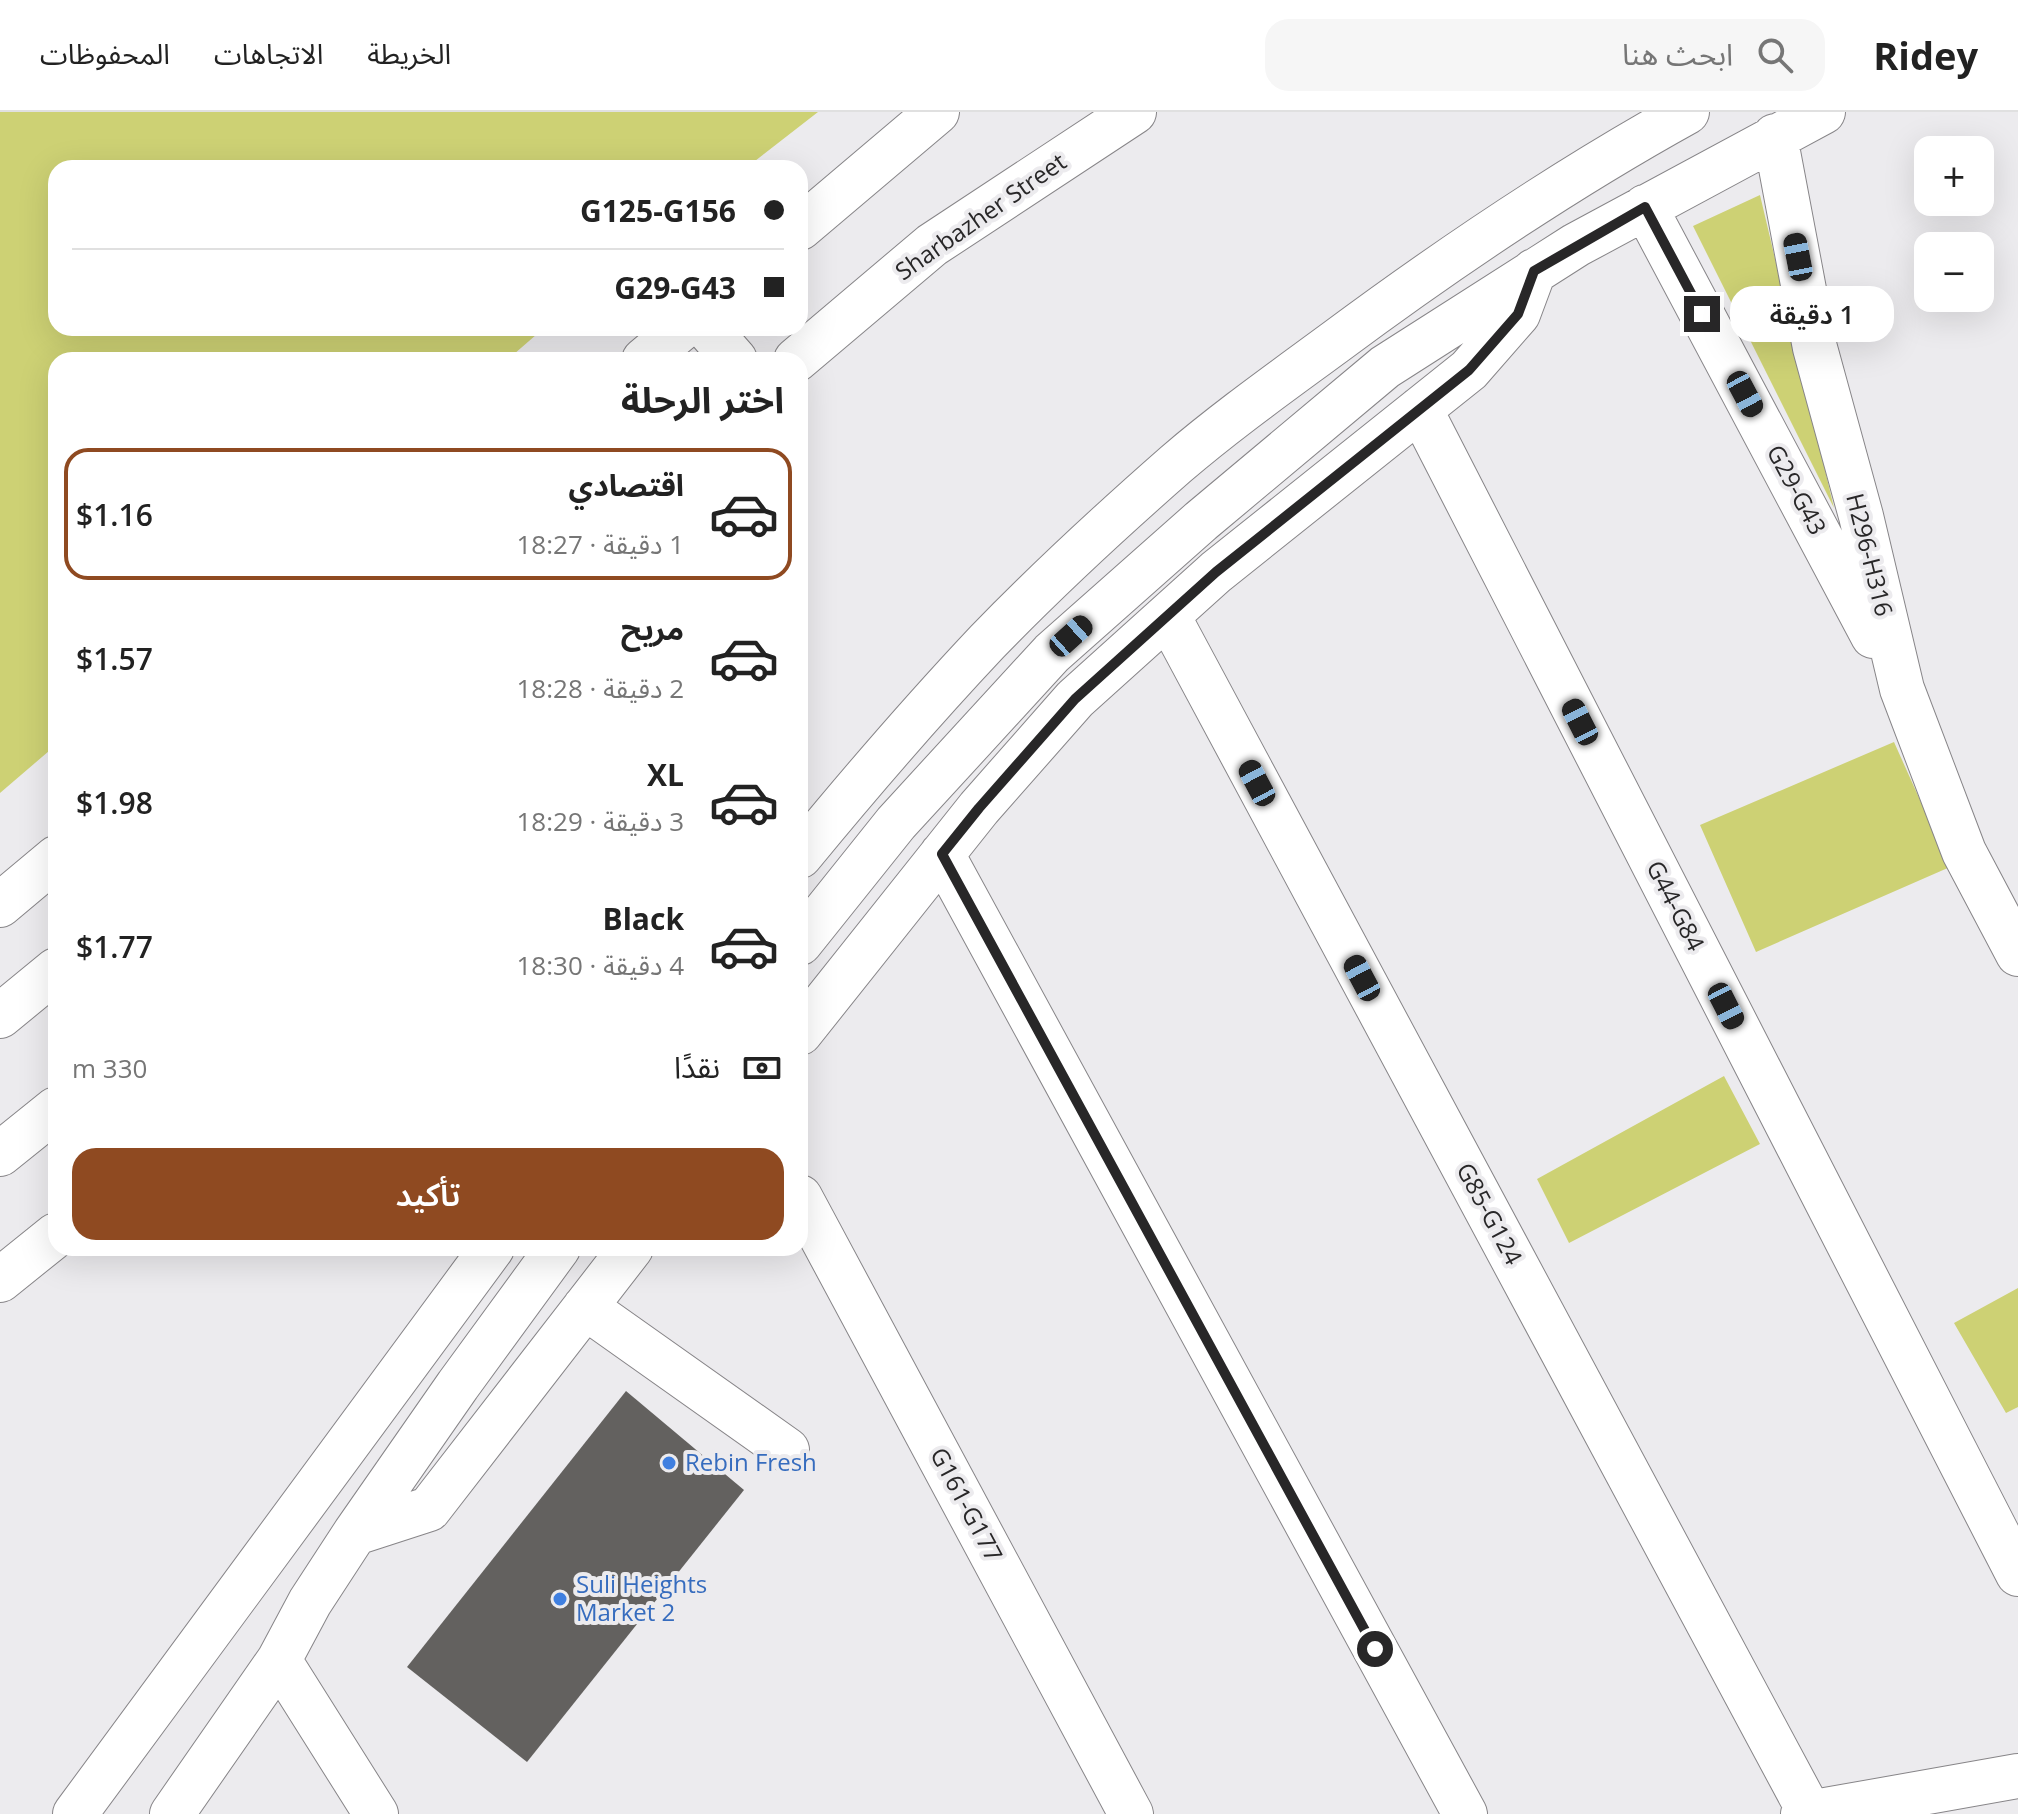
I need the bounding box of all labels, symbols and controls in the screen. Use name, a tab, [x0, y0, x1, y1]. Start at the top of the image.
search box	[1265, 19, 1825, 91]
text: Ridey	[1873, 29, 1978, 81]
text: ابحث هنا	[1622, 33, 1733, 74]
icon: search	[1753, 33, 1797, 77]
text: المحفوظات	[40, 34, 170, 72]
text: الاتجاهات	[214, 34, 323, 72]
text: الخريطة	[367, 34, 451, 72]
map controls	[1914, 136, 1994, 312]
button: +	[1914, 136, 1994, 216]
street label: Sharbazher Street	[888, 144, 1072, 287]
text: G125-G156	[580, 190, 736, 231]
car	[1782, 231, 1814, 283]
button: −	[1914, 232, 1994, 312]
text: G29-G43	[614, 267, 736, 308]
callout: 1 دقيقة	[1730, 286, 1894, 342]
route end	[1684, 296, 1720, 332]
text: 1 دقيقة	[1770, 296, 1854, 332]
car	[1723, 367, 1767, 421]
text: اختر الرحلة	[621, 375, 784, 424]
street label: G29-G43	[1760, 438, 1835, 540]
text: اقتصادي	[569, 464, 684, 505]
icon: car	[708, 478, 780, 550]
street label: H296-H316	[1839, 490, 1902, 619]
text: $1.16	[76, 494, 153, 535]
text: 1 دقيقة · 18:27	[517, 526, 684, 562]
text: مريح	[621, 608, 684, 649]
car	[1045, 611, 1097, 661]
icon: car	[708, 622, 780, 694]
text: $1.57	[76, 638, 153, 679]
text: 2 دقيقة · 18:28	[517, 670, 684, 706]
car	[1558, 695, 1602, 749]
text: XL	[647, 754, 684, 795]
car	[1235, 756, 1279, 810]
icon: car	[708, 766, 780, 838]
text: $1.98	[76, 782, 153, 823]
text: 3 دقيقة · 18:29	[517, 803, 684, 839]
street label: G44-G84	[1639, 854, 1713, 956]
text: Black	[603, 898, 684, 939]
icon: car	[708, 910, 780, 982]
text: $1.77	[76, 926, 153, 967]
text: 4 دقيقة · 18:30	[517, 947, 684, 983]
car	[1340, 951, 1384, 1005]
car	[1704, 979, 1748, 1033]
text: نقدًا	[674, 1046, 720, 1087]
icon: cash	[740, 1046, 784, 1090]
text: 330 m	[72, 1050, 147, 1086]
button: تأكيد	[72, 1148, 784, 1240]
street label: G85-G124	[1450, 1156, 1531, 1270]
street label: G161-G177	[923, 1441, 1011, 1567]
place label: Rebin Fresh	[685, 1445, 817, 1478]
marker: Rebin Fresh	[660, 1454, 678, 1472]
place label: Suli Heights Market 2	[576, 1567, 707, 1628]
marker: Suli Heights Market 2	[551, 1590, 569, 1608]
route start	[1357, 1631, 1393, 1667]

